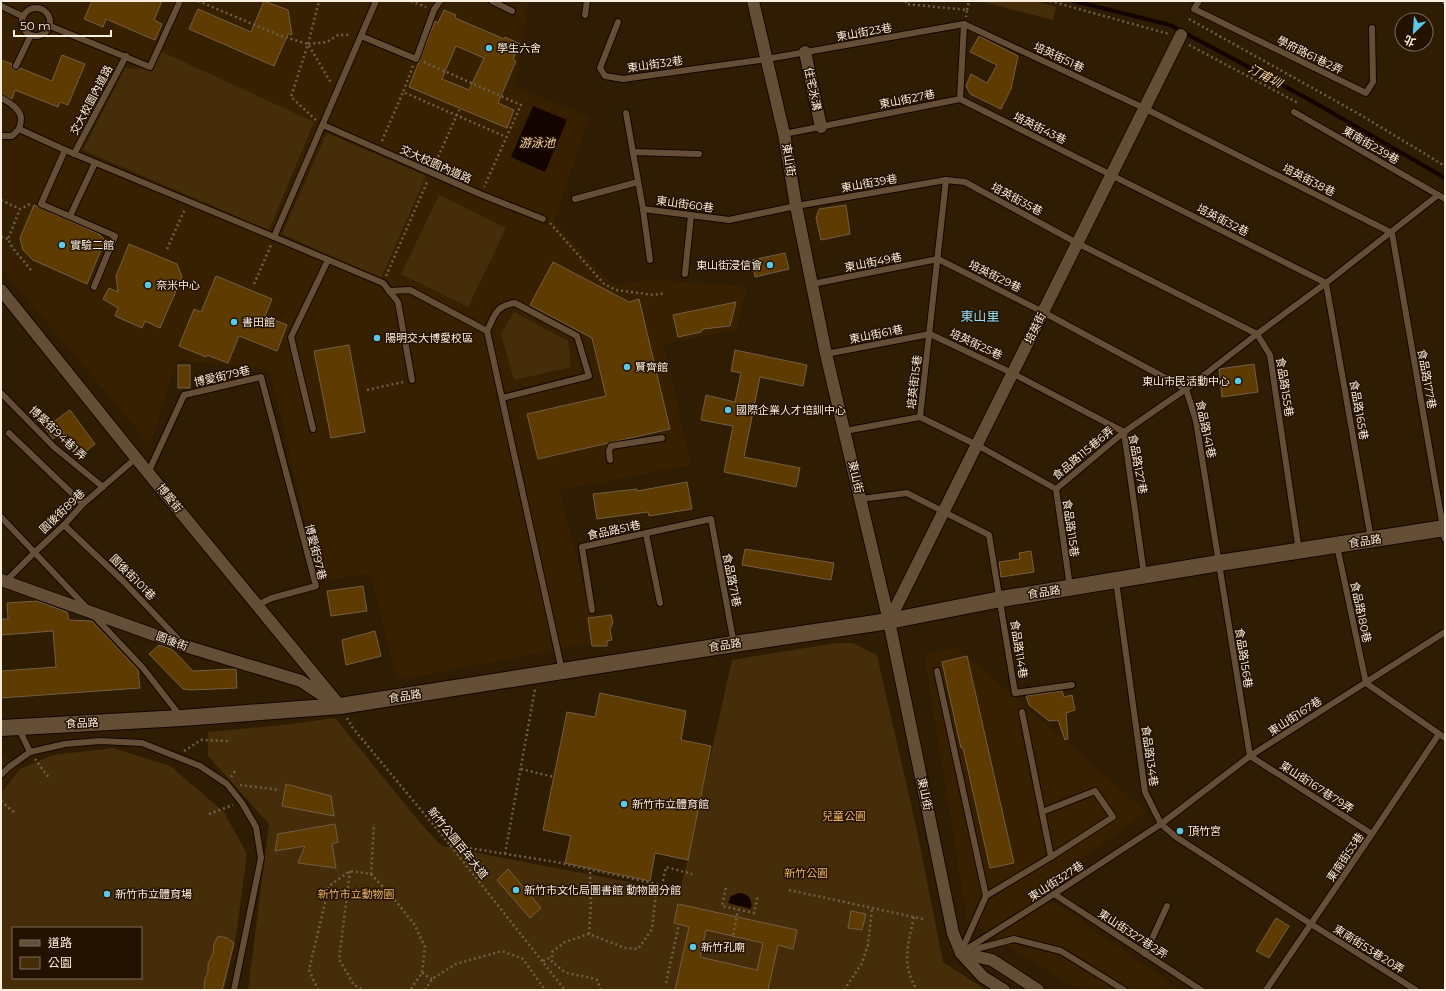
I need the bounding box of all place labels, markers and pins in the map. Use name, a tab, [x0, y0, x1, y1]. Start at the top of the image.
place label: 學生六舍	[497, 41, 541, 55]
marker: 學生六舍	[484, 43, 494, 53]
place label: 實驗二館	[70, 238, 114, 252]
marker: 實驗二館	[57, 240, 67, 250]
place label: 東山街浸信會	[696, 258, 762, 272]
marker: 東山街浸信會	[765, 260, 775, 270]
place label: 奈米中心	[156, 278, 200, 292]
marker: 奈米中心	[143, 280, 153, 290]
place label: 書田館	[242, 315, 275, 329]
marker: 書田館	[229, 317, 239, 327]
place label: 陽明交大博愛校區	[385, 331, 473, 345]
marker: 陽明交大博愛校區	[372, 333, 382, 343]
place label: 賢齊館	[635, 360, 668, 374]
marker: 賢齊館	[622, 362, 632, 372]
place label: 東山市民活動中心	[1142, 374, 1230, 388]
marker: 東山市民活動中心	[1233, 376, 1243, 386]
place label: 國際企業人才培訓中心	[736, 403, 846, 417]
marker: 國際企業人才培訓中心	[723, 405, 733, 415]
place label: 新竹市立體育館	[632, 797, 709, 811]
marker: 新竹市立體育館	[619, 799, 629, 809]
place label: 頂竹宮	[1188, 824, 1221, 838]
marker: 頂竹宮	[1175, 826, 1185, 836]
place label: 新竹市文化局圖書館 動物園分館	[524, 883, 681, 897]
marker: 新竹市文化局圖書館 動物園分館	[511, 885, 521, 895]
place label: 新竹市立體育場	[115, 887, 192, 901]
marker: 新竹市立體育場	[102, 889, 112, 899]
place label: 新竹孔廟	[701, 940, 745, 954]
marker: 新竹孔廟	[688, 942, 698, 952]

